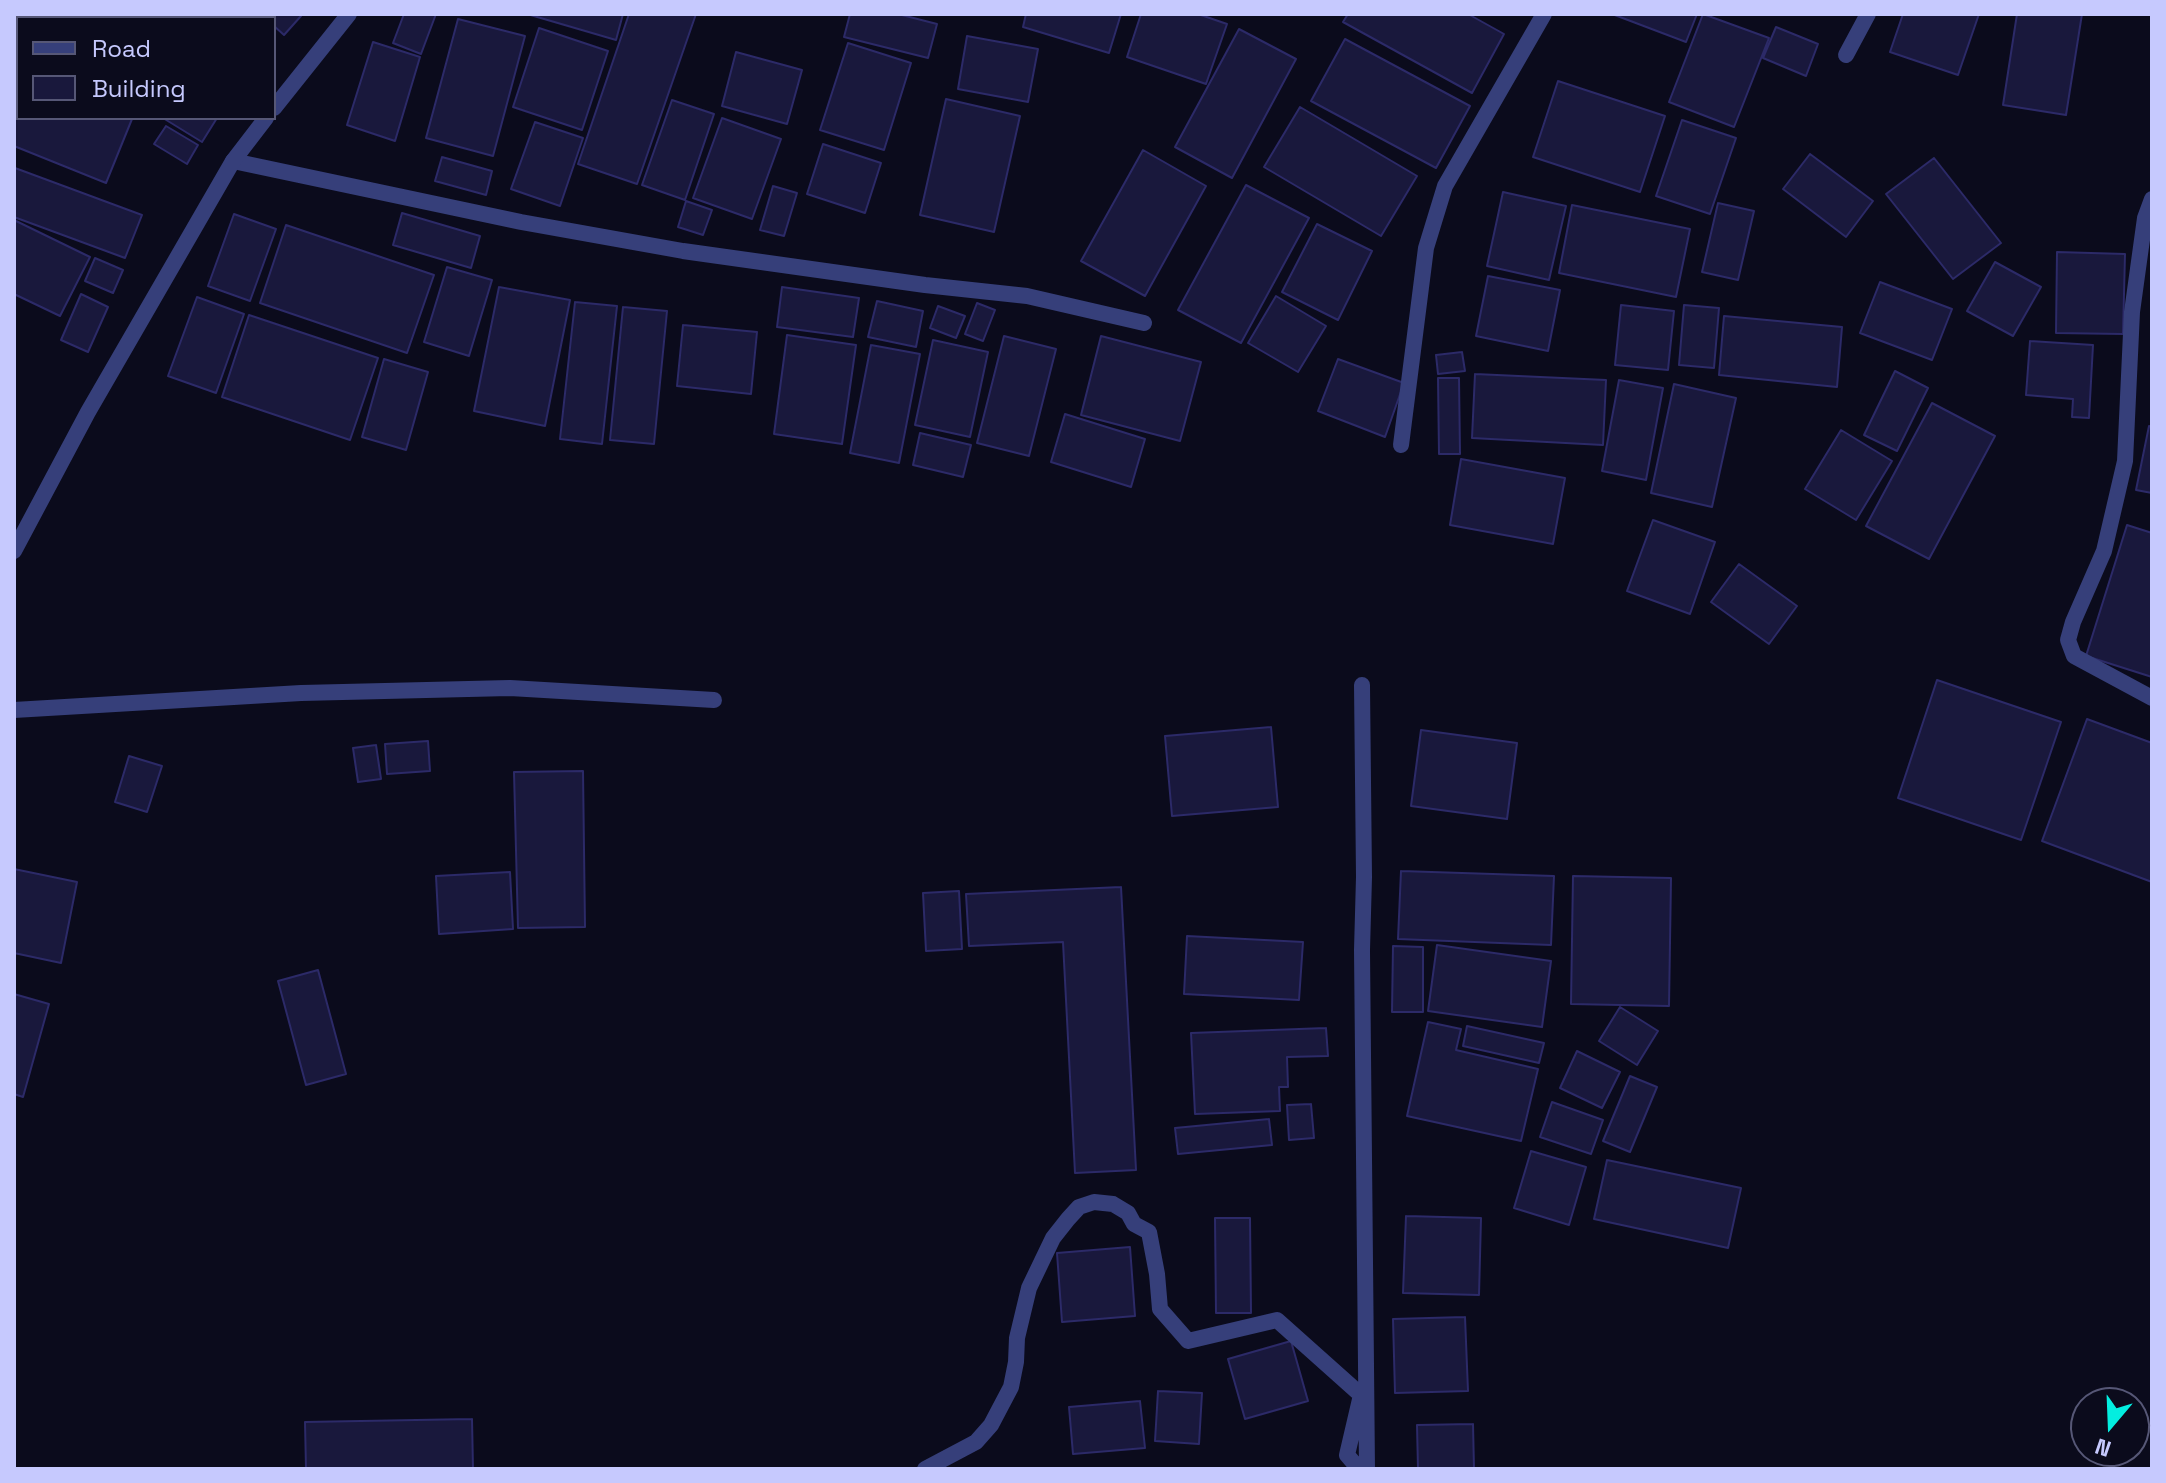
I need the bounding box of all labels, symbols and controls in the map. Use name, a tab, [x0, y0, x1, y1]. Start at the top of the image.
legend	[16, 16, 276, 120]
text: Road	[92, 33, 151, 64]
text: Building	[92, 73, 186, 104]
north arrow	[2070, 1387, 2150, 1467]
text: N	[2091, 1432, 2114, 1463]

